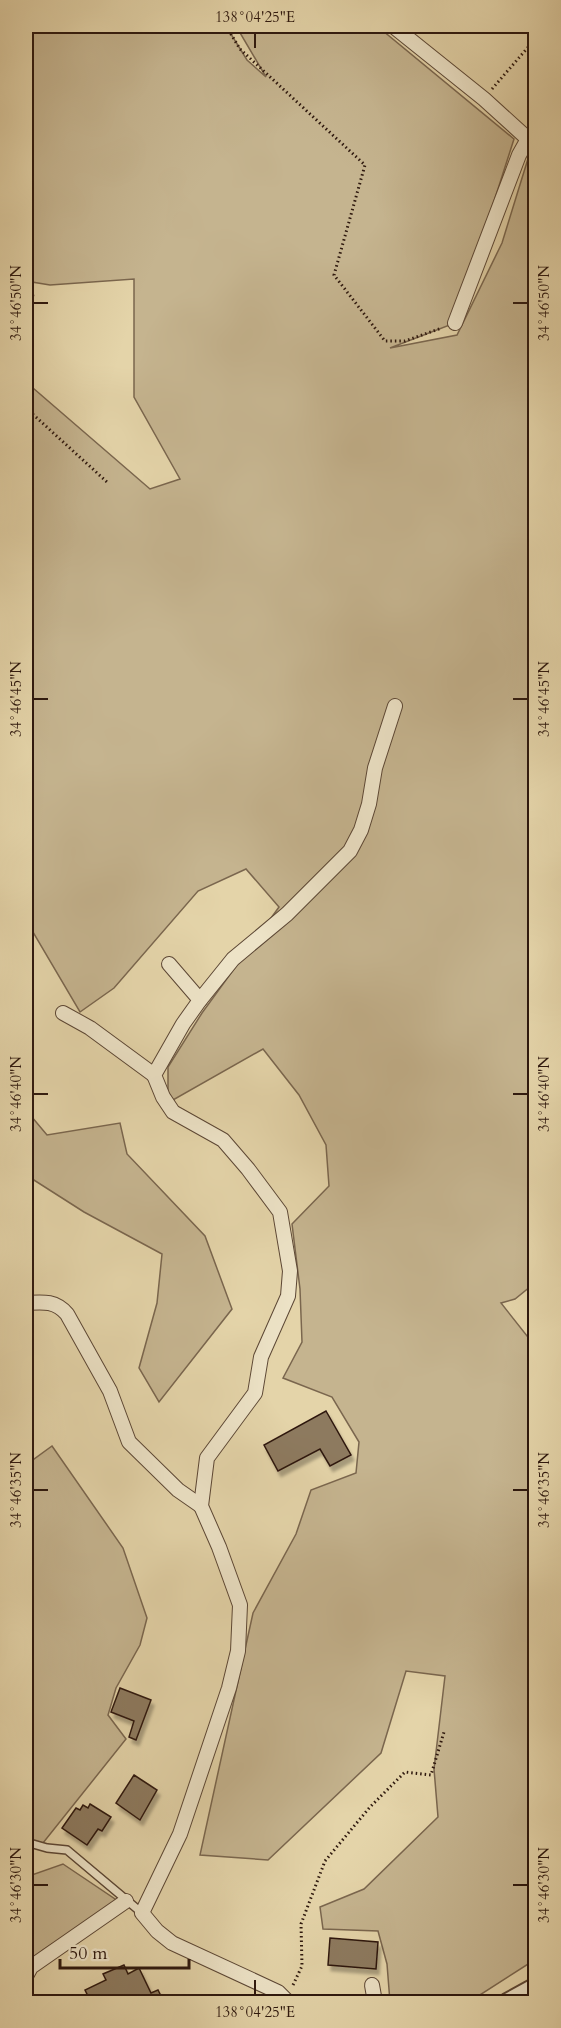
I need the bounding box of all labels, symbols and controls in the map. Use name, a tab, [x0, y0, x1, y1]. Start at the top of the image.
text: 138°04'25"E	[215, 7, 295, 27]
text: 34°46'50"N	[6, 265, 26, 341]
text: 34°46'50"N	[534, 265, 554, 341]
text: 34°46'45"N	[6, 661, 26, 737]
text: 34°46'45"N	[534, 661, 554, 737]
text: 34°46'40"N	[6, 1056, 26, 1132]
text: 34°46'40"N	[534, 1056, 554, 1132]
text: 34°46'35"N	[6, 1452, 26, 1528]
text: 34°46'35"N	[534, 1452, 554, 1528]
text: 34°46'30"N	[6, 1847, 26, 1923]
text: 34°46'30"N	[534, 1847, 554, 1923]
scale bar	[60, 1932, 189, 1970]
text: 50 m	[69, 1941, 108, 1966]
text: 138°04'25"E	[215, 2002, 295, 2022]

